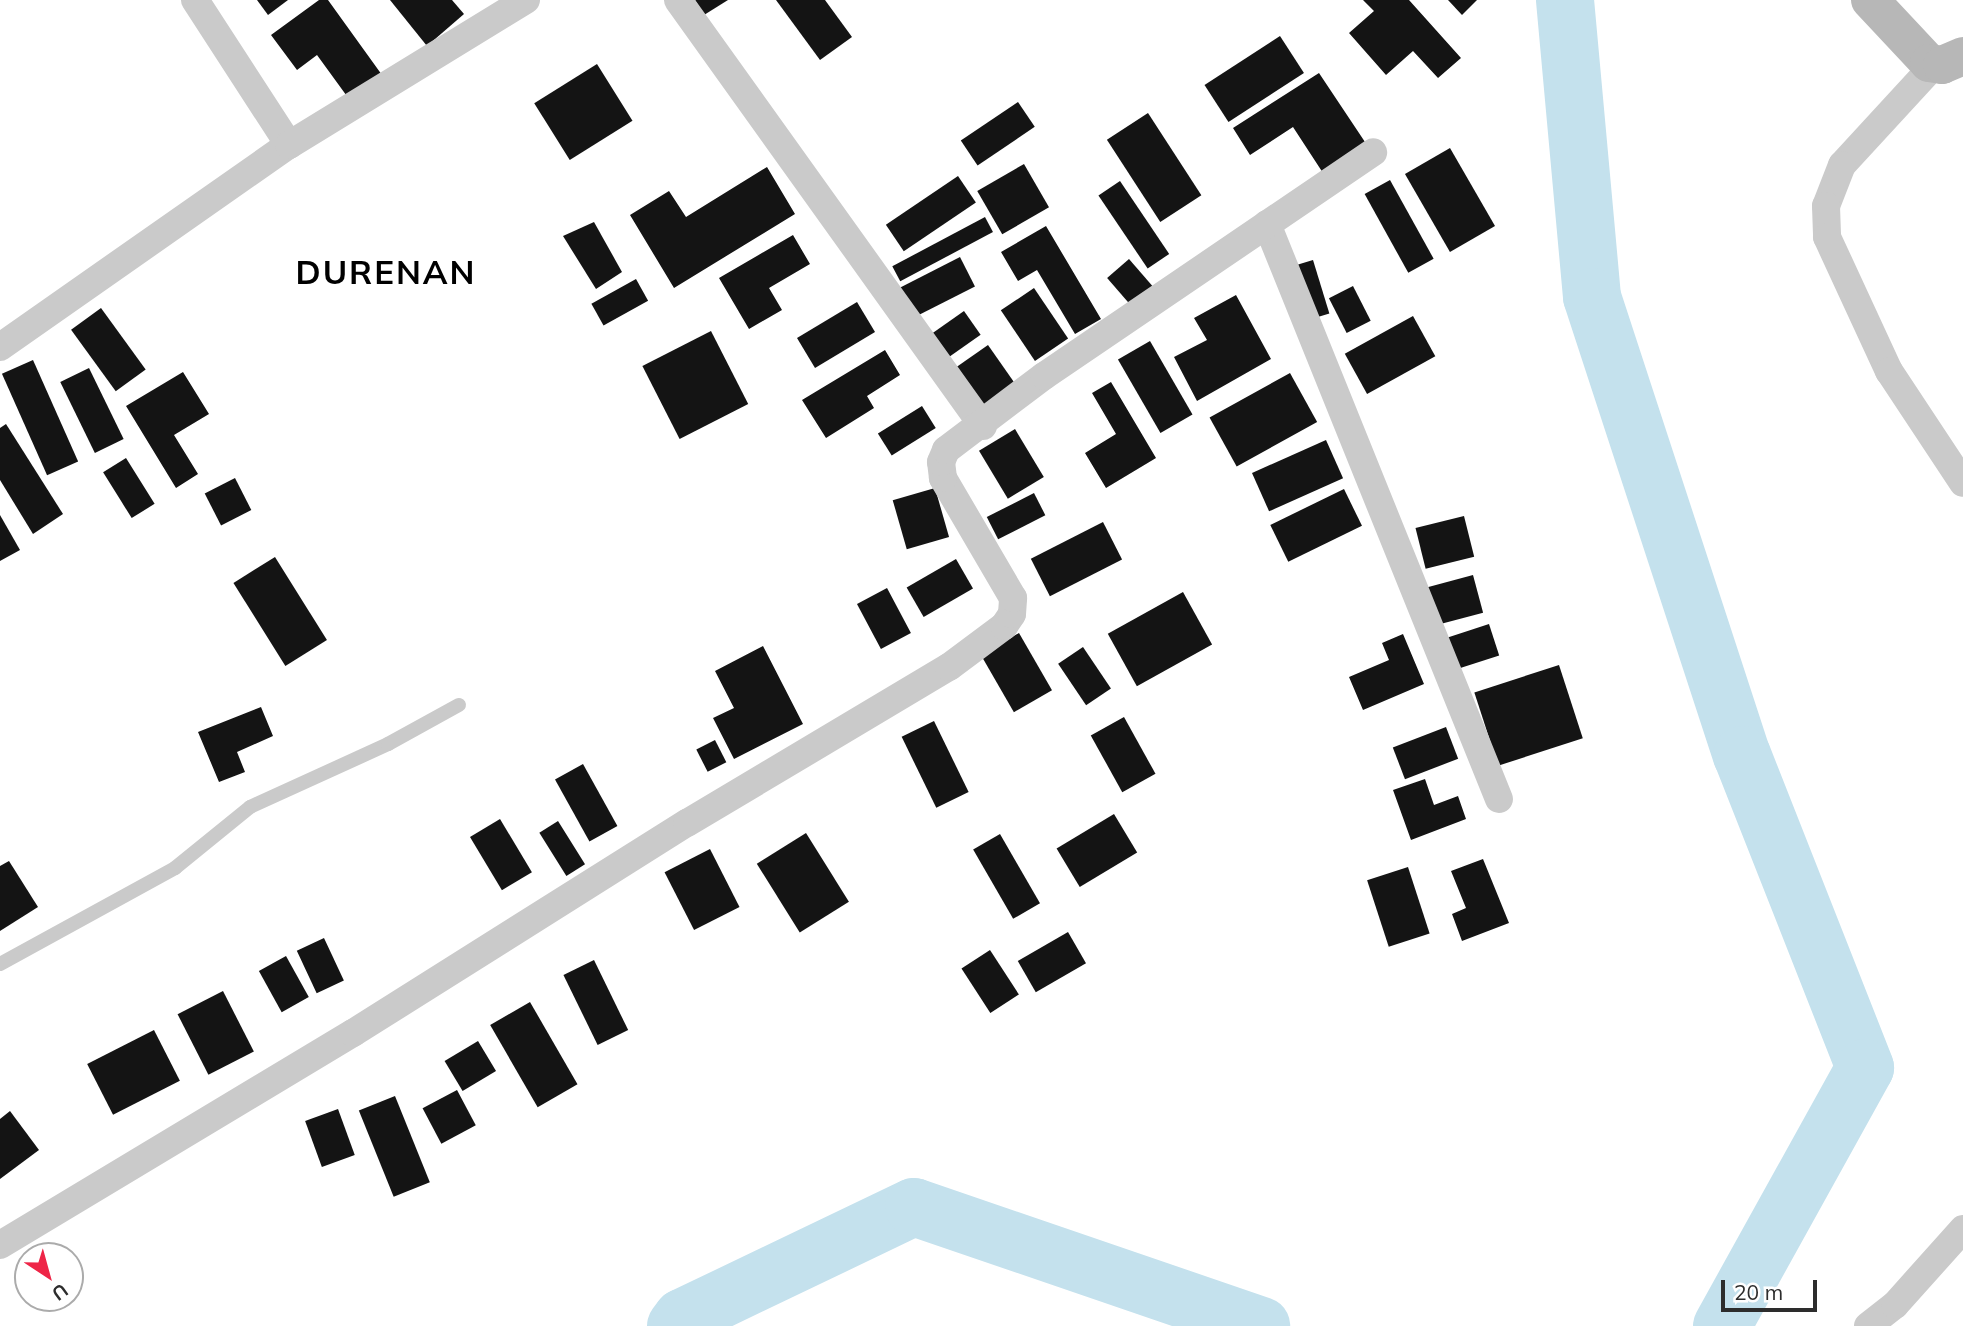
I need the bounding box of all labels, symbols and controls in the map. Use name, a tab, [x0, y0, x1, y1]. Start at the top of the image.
district label: DURENAN	[296, 252, 476, 292]
north arrow	[14, 1242, 84, 1312]
scale bar	[1725, 1266, 1821, 1310]
text: U	[47, 1279, 73, 1306]
text: 20 m	[1734, 1279, 1783, 1305]

